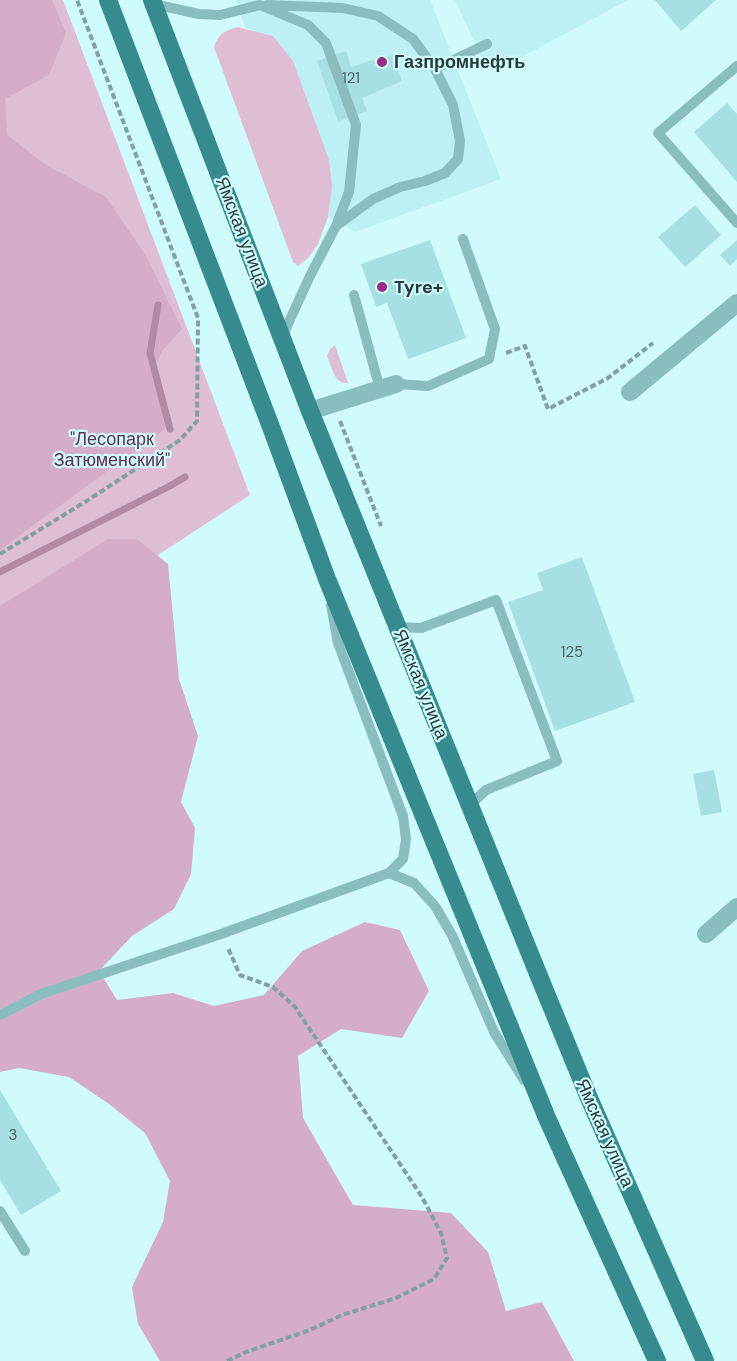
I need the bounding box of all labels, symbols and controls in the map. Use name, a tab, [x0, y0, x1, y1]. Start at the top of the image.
place label: Газпромнефть	[394, 50, 525, 74]
marker: Газпромнефть	[375, 55, 389, 69]
house number: 121	[342, 68, 360, 88]
street label: Ямская улица	[210, 173, 274, 292]
place label: Tyre+	[394, 275, 443, 299]
marker: Tyre+	[375, 280, 389, 294]
park label: "Лесопарк Затюменский"	[54, 427, 170, 472]
street label: Ямская улица	[388, 625, 454, 743]
house number: 125	[561, 642, 583, 662]
street label: Ямская улица	[570, 1075, 640, 1192]
house number: 3	[9, 1125, 17, 1145]

